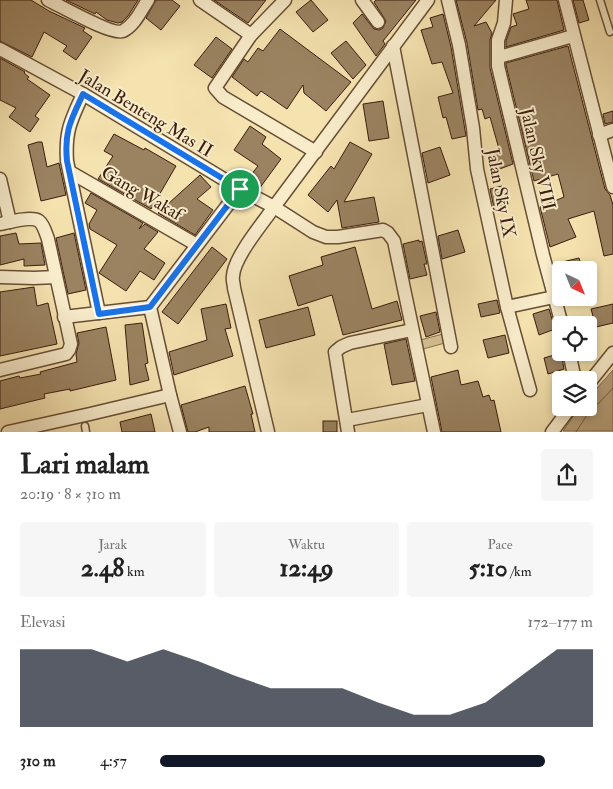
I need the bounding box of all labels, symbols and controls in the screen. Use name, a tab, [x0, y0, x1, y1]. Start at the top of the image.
street label: Jalan Benteng Mas II	[74, 64, 217, 163]
street label: Jalan Sky VIII	[514, 105, 560, 212]
street label: Jalan Sky IX	[480, 145, 520, 240]
street label: Gang Wakaf	[97, 161, 189, 228]
pin	[219, 168, 261, 210]
icon: arrive	[226, 175, 254, 203]
north arrow	[552, 261, 598, 306]
map controls	[552, 261, 597, 416]
button: locate	[552, 316, 597, 361]
button: layers	[552, 371, 597, 416]
text: Lari malam	[20, 447, 149, 482]
button: share	[541, 449, 593, 501]
text: 20:19 · 8 × 310 m	[20, 484, 121, 504]
text: Jarak	[98, 536, 127, 553]
text: Waktu	[288, 536, 325, 553]
text: Pace	[488, 536, 513, 553]
text: 2.48	[81, 553, 124, 584]
text: 12:49	[279, 553, 334, 584]
text: 5:10	[469, 553, 508, 584]
text: km	[124, 563, 145, 580]
text: /km	[508, 563, 532, 580]
text: Elevasi	[20, 612, 65, 632]
text: 172–177 m	[528, 612, 593, 632]
text: 310 m	[20, 751, 56, 771]
text: 4:57	[100, 751, 127, 771]

